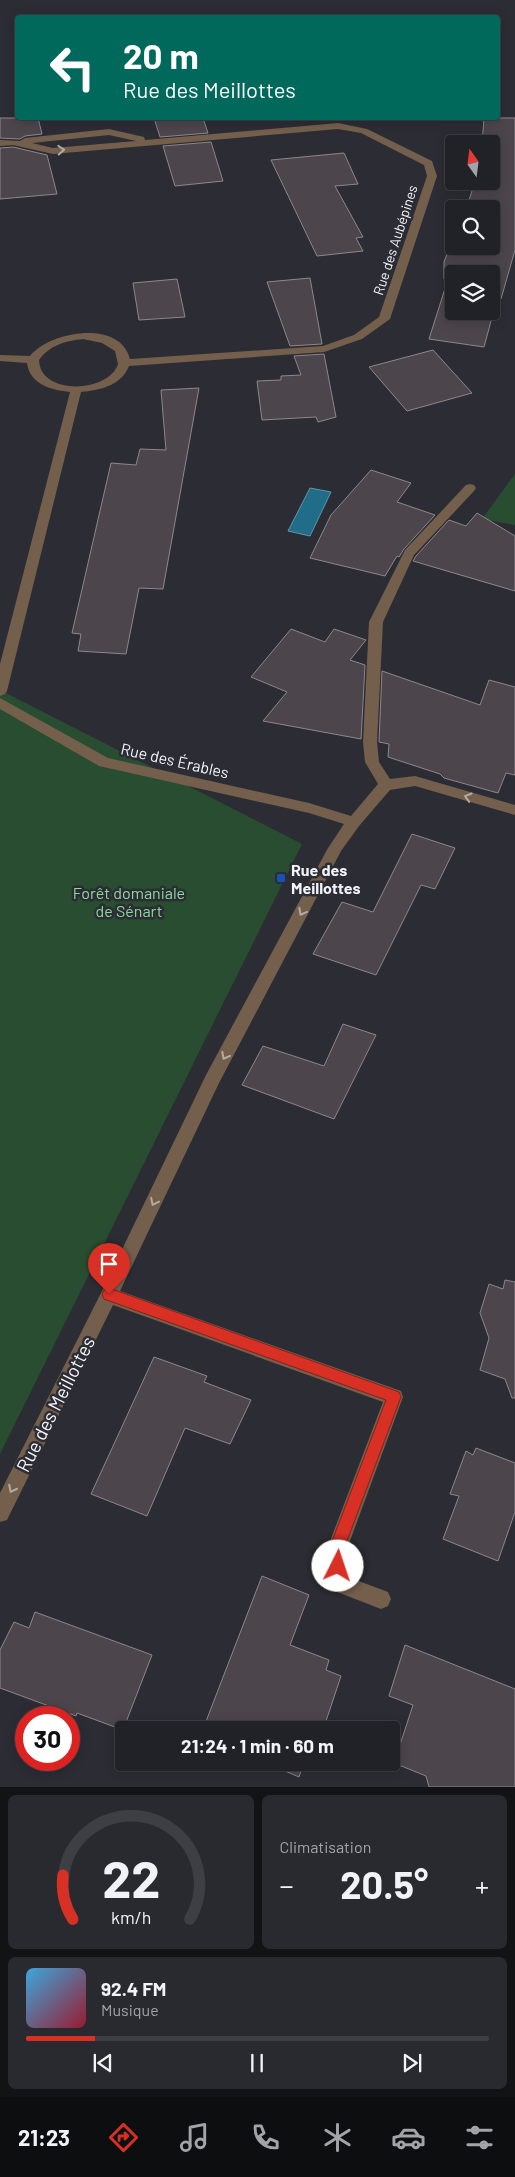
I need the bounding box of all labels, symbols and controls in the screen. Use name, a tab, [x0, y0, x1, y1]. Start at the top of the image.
text: 20 m	[123, 34, 199, 76]
icon: left	[40, 35, 105, 100]
text: Rue des Meillottes	[123, 76, 296, 102]
north arrow	[445, 135, 500, 190]
map controls	[445, 135, 500, 320]
one-way arrow	[57, 145, 65, 156]
street label: Rue des Aubépines	[369, 183, 421, 297]
button: search	[445, 200, 500, 255]
button: layers	[445, 265, 500, 320]
street label: Rue des Érables	[119, 738, 231, 782]
one-way arrow	[465, 792, 473, 802]
place label: Rue des Meillottes	[291, 860, 360, 897]
marker: Rue des Meillottes	[275, 872, 287, 884]
park label: Forêt domaniale de Sénart	[73, 883, 185, 920]
one-way arrow	[298, 907, 308, 916]
one-way arrow	[222, 1050, 232, 1059]
one-way arrow	[150, 1196, 160, 1205]
pin	[88, 1243, 130, 1294]
icon: arrive	[95, 1250, 123, 1278]
street label: Rue des Meillottes	[11, 1332, 99, 1476]
one-way arrow	[8, 1483, 18, 1492]
position arrow	[311, 1539, 363, 1591]
speed limit sign: 30	[15, 1706, 80, 1771]
text: 21:24 · 1 min · 60 m	[181, 1734, 334, 1757]
text: Climatisation	[280, 1837, 371, 1856]
text: 22	[102, 1846, 160, 1908]
text: 20.5°	[340, 1861, 428, 1907]
text: −	[280, 1868, 294, 1902]
text: +	[475, 1868, 489, 1902]
text: km/h	[111, 1906, 151, 1928]
text: 92.4 FM	[101, 1977, 166, 2000]
text: Musique	[101, 2000, 159, 2019]
icon: previous	[89, 2049, 117, 2077]
icon: pause	[243, 2049, 271, 2077]
icon: next	[398, 2049, 426, 2077]
icon: directions	[106, 2120, 141, 2155]
icon: music	[177, 2120, 212, 2155]
icon: phone	[248, 2120, 283, 2155]
icon: climate	[320, 2120, 355, 2155]
icon: car	[391, 2120, 426, 2155]
icon: filters	[462, 2120, 497, 2155]
text: 21:23	[18, 2124, 70, 2150]

